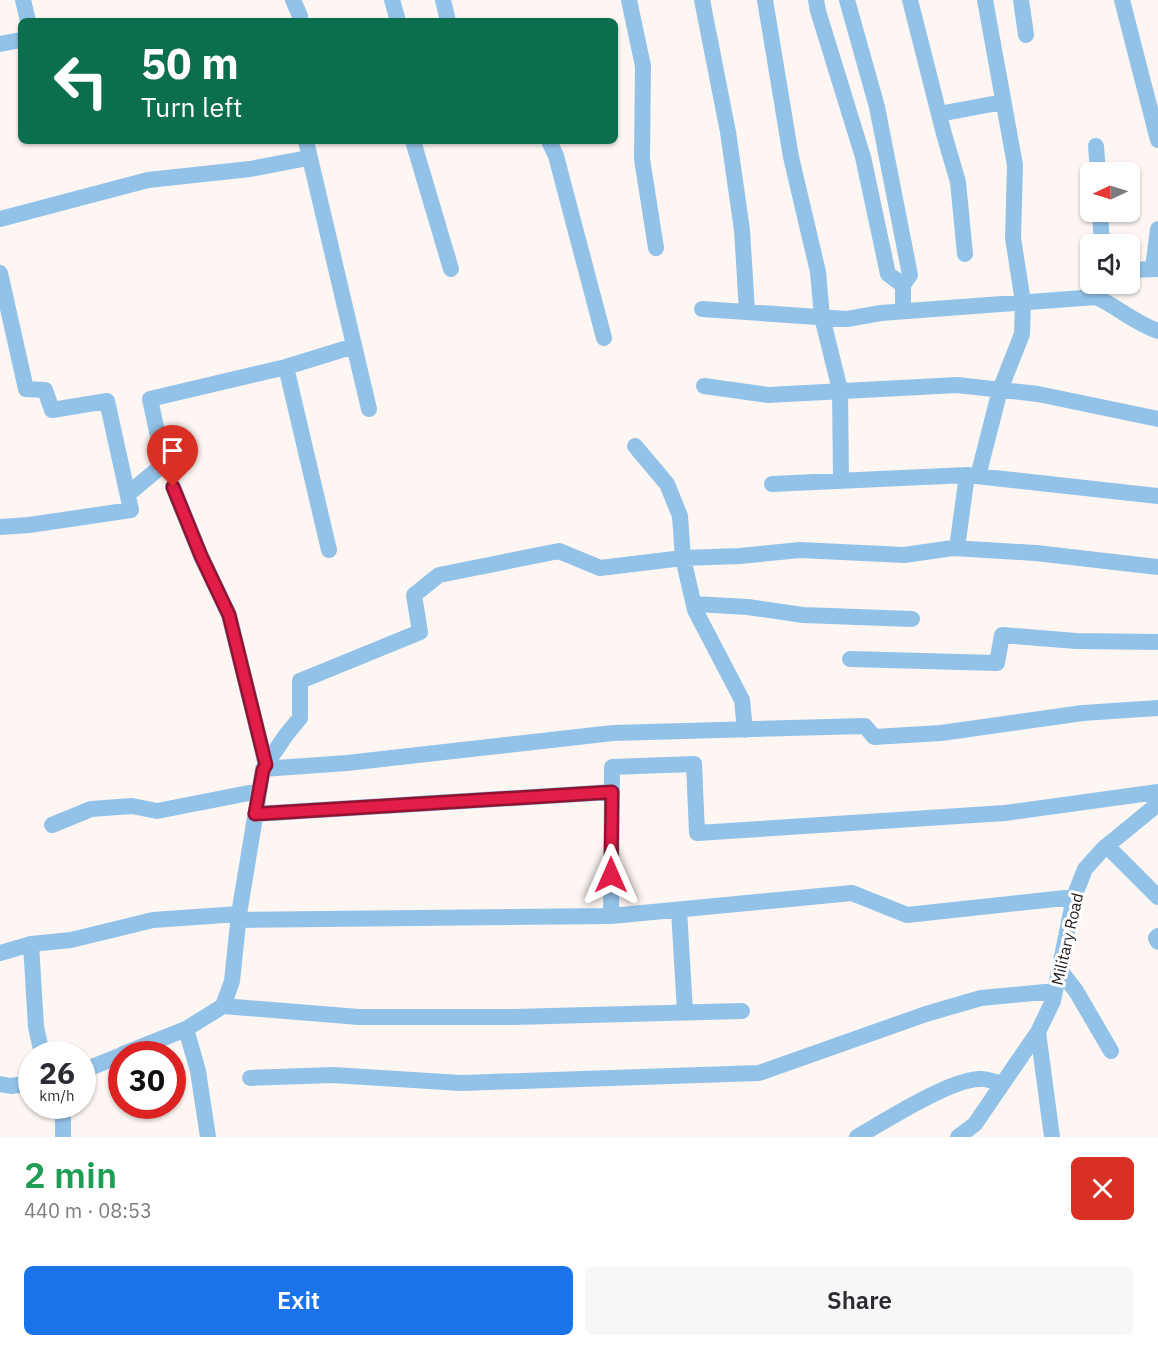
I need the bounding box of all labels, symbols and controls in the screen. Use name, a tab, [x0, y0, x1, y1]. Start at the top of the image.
text: 50 m	[141, 36, 239, 91]
icon: left	[42, 42, 120, 120]
text: Turn left	[141, 89, 242, 124]
north arrow	[1080, 162, 1140, 222]
map controls	[1080, 162, 1140, 294]
button: sound	[1080, 234, 1140, 294]
pin	[147, 425, 198, 487]
icon: arrive	[156, 434, 189, 467]
position arrow	[579, 843, 643, 907]
street label: Military Road	[1047, 891, 1087, 987]
speed limit sign: 30	[108, 1041, 186, 1119]
text: 26	[39, 1053, 75, 1092]
text: km/h	[39, 1086, 75, 1105]
text: 2 min	[24, 1151, 117, 1198]
button: close	[1071, 1157, 1134, 1220]
text: 440 m · 08:53	[24, 1197, 152, 1224]
button: Exit	[24, 1266, 573, 1335]
button: Share	[585, 1266, 1134, 1335]

